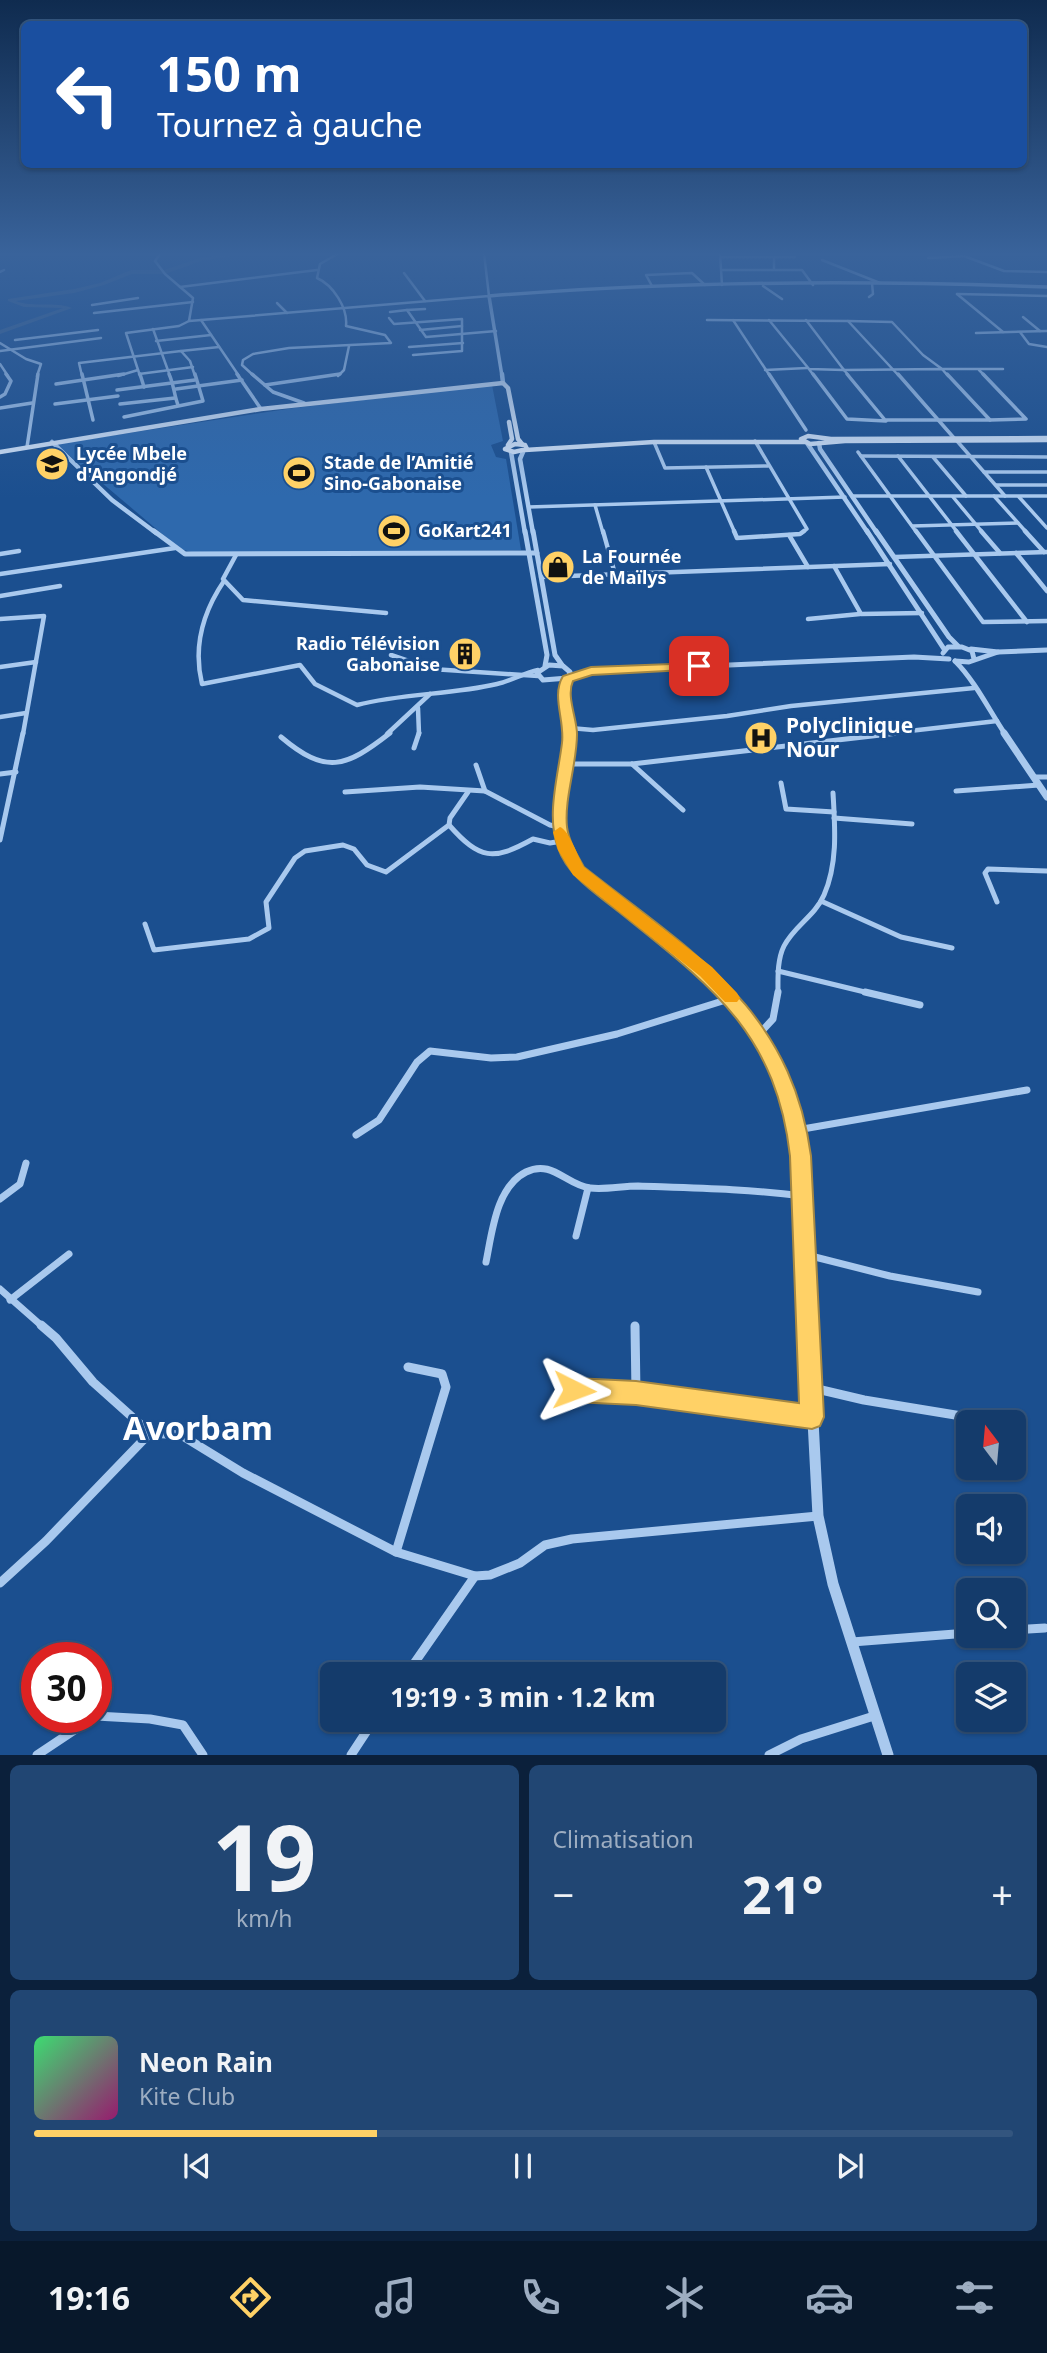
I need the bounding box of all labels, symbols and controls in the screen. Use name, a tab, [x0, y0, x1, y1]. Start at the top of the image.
text: 150 m	[157, 40, 302, 106]
icon: left	[42, 49, 133, 140]
text: Tournez à gauche	[157, 103, 423, 146]
place label: Lycée Mbele d'Angondjé	[76, 441, 187, 486]
school or university icon: Lycée Mbele d'Angondjé	[33, 445, 71, 483]
place label: Stade de l’Amitié Sino-Gabonaise	[324, 450, 473, 495]
sports icon: Stade de l’Amitié Sino-Gabonaise	[280, 454, 318, 492]
sports icon: GoKart241	[375, 512, 413, 550]
place label: GoKart241	[418, 518, 512, 542]
place label: La Fournée de Maïlys	[582, 544, 682, 589]
shop icon: La Fournée de Maïlys	[539, 548, 577, 586]
place label: Radio Télévision Gabonaise	[296, 631, 440, 676]
building icon: Radio Télévision Gabonaise	[446, 635, 484, 673]
pin	[669, 636, 729, 696]
icon: arrive	[680, 647, 718, 685]
place label: Polyclinique Nour	[786, 711, 913, 763]
hospital icon: Polyclinique Nour	[742, 719, 780, 757]
position arrow	[537, 1353, 611, 1427]
district label: Avorbam	[123, 1405, 273, 1450]
north arrow	[956, 1410, 1026, 1480]
map controls	[956, 1410, 1026, 1732]
button: sound	[956, 1494, 1026, 1564]
button: search	[956, 1578, 1026, 1648]
speed limit sign: 30	[21, 1642, 112, 1733]
button: layers	[956, 1662, 1026, 1732]
text: 19:19 · 3 min · 1.2 km	[390, 1679, 656, 1715]
text: 19	[212, 1794, 316, 1918]
text: Climatisation	[553, 1823, 694, 1855]
text: 21°	[742, 1858, 824, 1929]
text: −	[553, 1868, 574, 1920]
text: +	[991, 1868, 1013, 1920]
text: km/h	[236, 1902, 293, 1934]
text: Neon Rain	[139, 2044, 273, 2080]
text: Kite Club	[139, 2080, 235, 2112]
icon: previous	[178, 2147, 216, 2185]
icon: pause	[504, 2147, 542, 2185]
icon: next	[831, 2147, 869, 2185]
icon: directions	[226, 2273, 275, 2322]
icon: music	[371, 2273, 420, 2322]
icon: phone	[516, 2273, 565, 2322]
icon: climate	[660, 2273, 709, 2322]
icon: car	[805, 2273, 854, 2322]
icon: filters	[950, 2273, 999, 2322]
text: 19:16	[48, 2276, 130, 2319]

